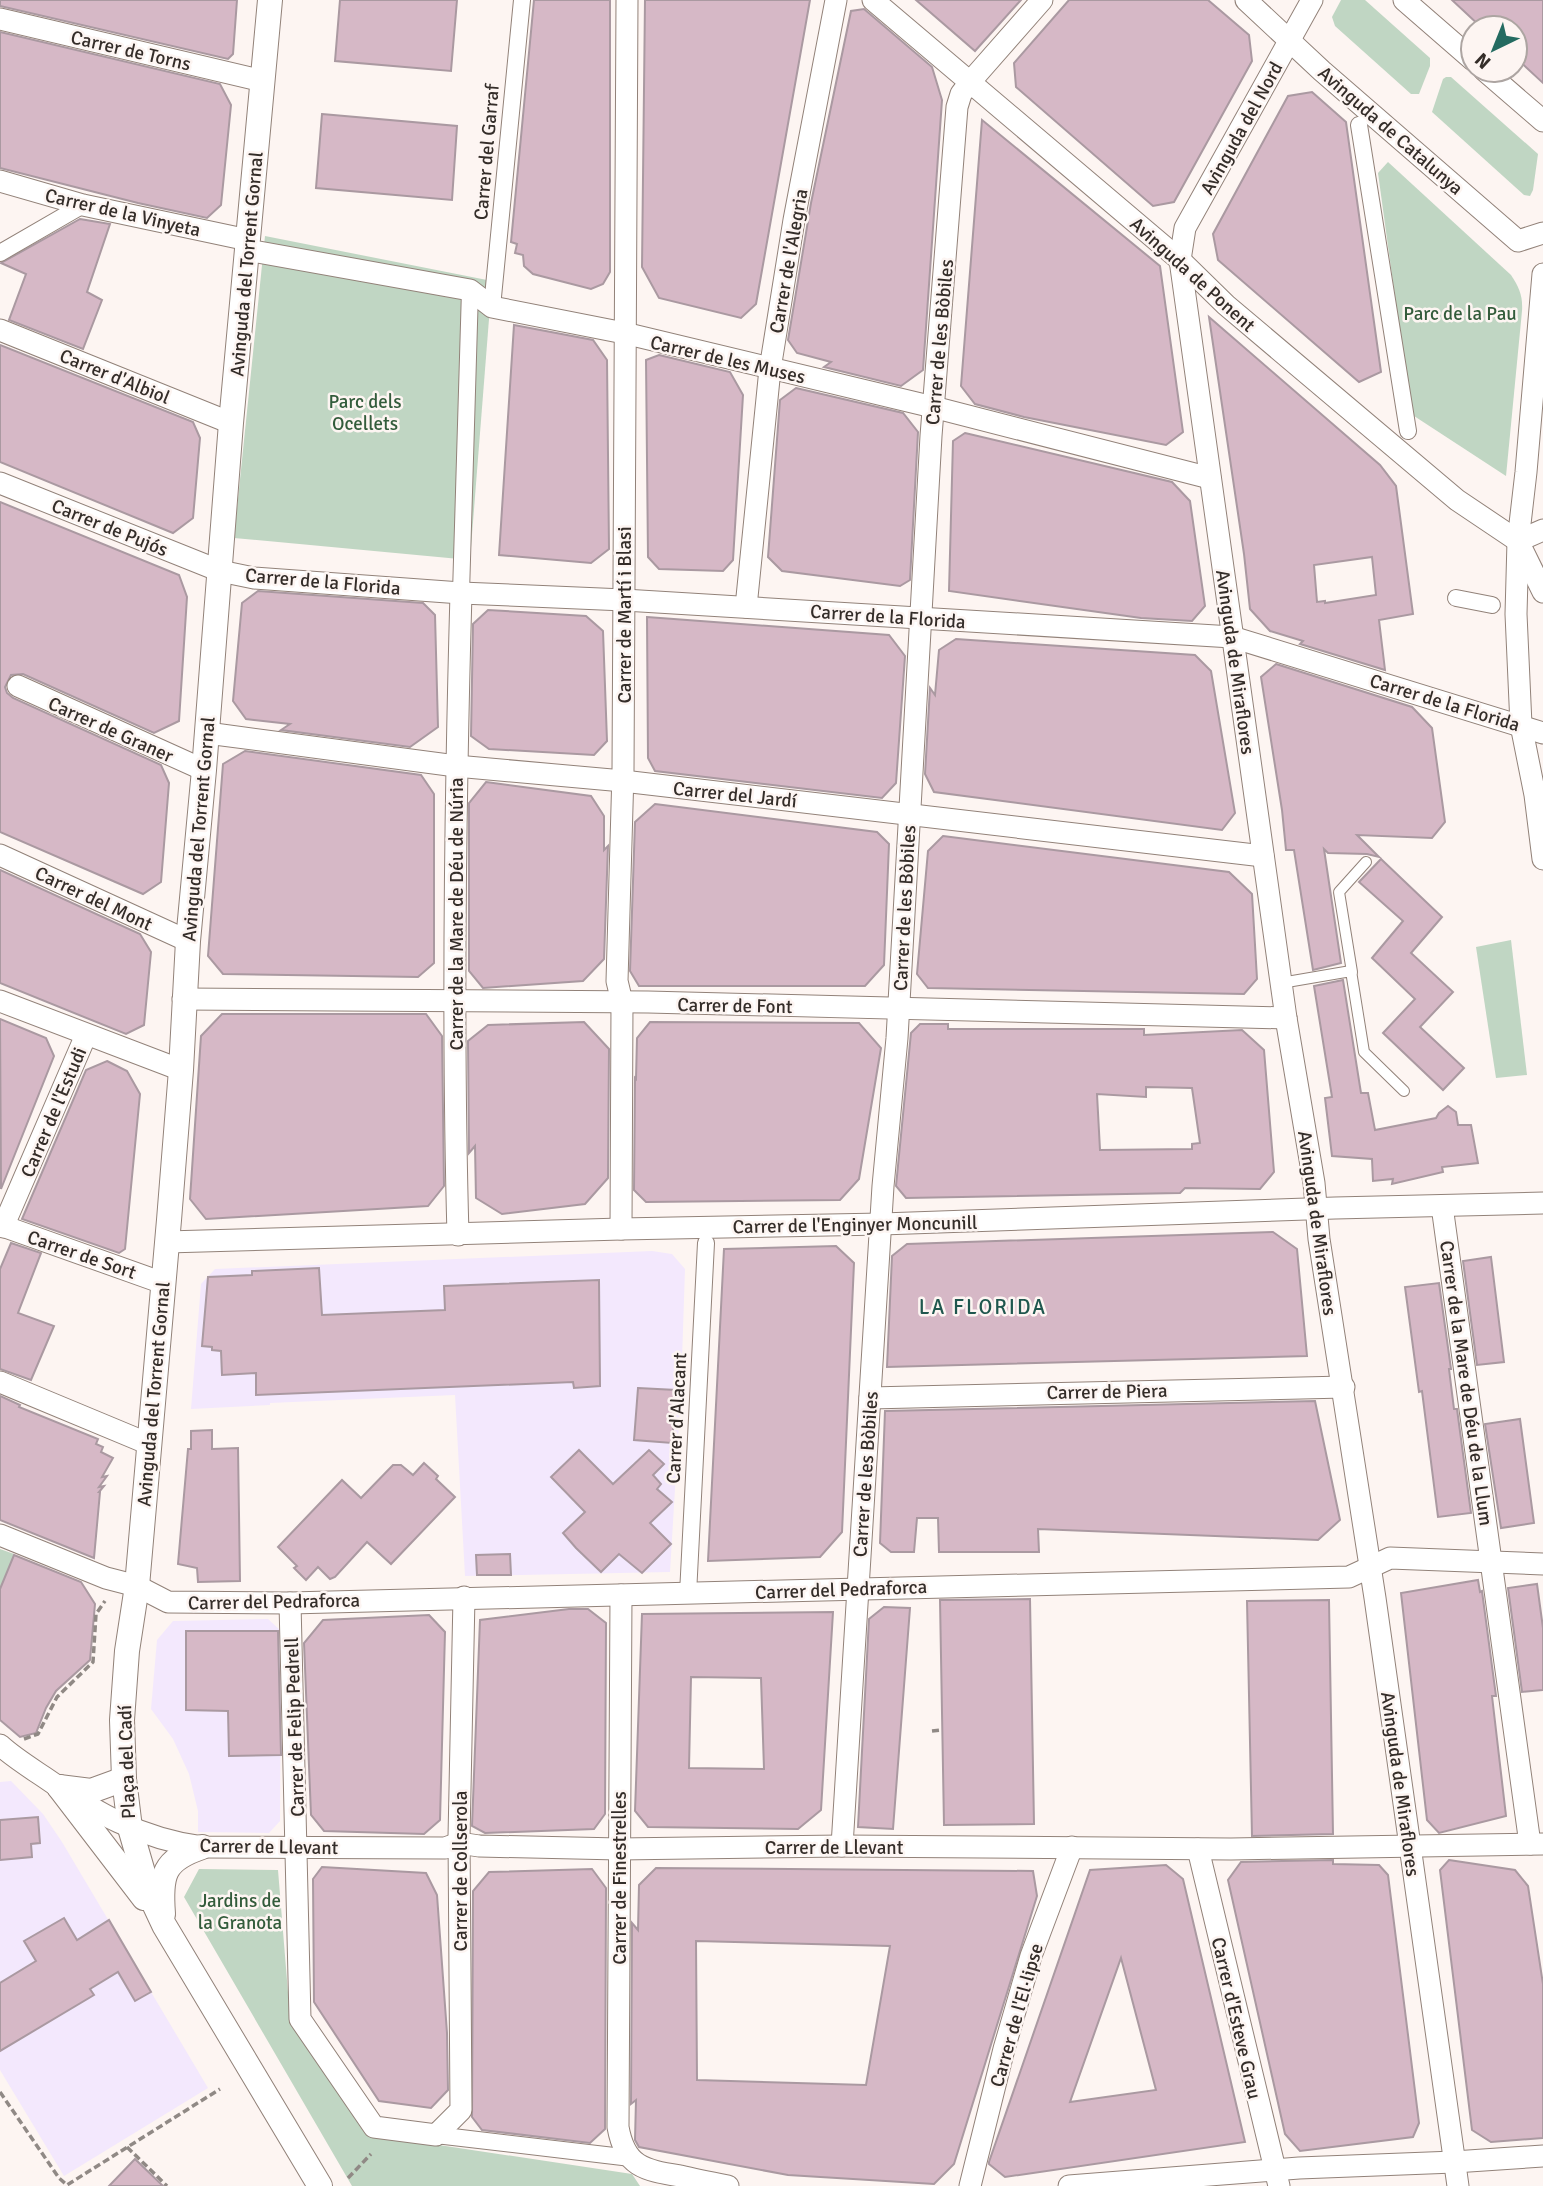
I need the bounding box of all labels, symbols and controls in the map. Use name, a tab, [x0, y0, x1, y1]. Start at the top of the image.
north arrow	[1459, 14, 1529, 84]
street label: Carrer de Torns	[68, 26, 193, 76]
text: N	[1470, 47, 1496, 74]
street label: Avinguda del Nord	[1195, 58, 1288, 199]
street label: Avinguda de Catalunya	[1313, 61, 1468, 200]
street label: Carrer del Garraf	[469, 82, 505, 221]
street label: Avinguda del Torrent Gornal	[225, 151, 269, 377]
street label: Carrer de la Vinyeta	[43, 183, 203, 243]
street label: Carrer de l'Alegria	[764, 187, 814, 335]
street label: Avinguda de Ponent	[1125, 212, 1260, 338]
street label: Carrer de les Bòbiles	[921, 258, 959, 426]
park label: Parc de la Pau	[1403, 302, 1517, 326]
street label: Carrer de les Muses	[648, 330, 808, 389]
street label: Carrer d'Albiol	[56, 344, 173, 410]
park label: Parc dels Ocellets	[328, 390, 402, 436]
street label: Carrer de Pujós	[48, 494, 171, 562]
street label: Carrer de Martí i Blasi	[613, 526, 637, 704]
street label: Carrer de la Florida	[244, 563, 402, 601]
street label: Avinguda de Miraflores	[1210, 568, 1260, 756]
street label: Carrer de la Florida	[809, 600, 966, 634]
street label: Carrer de la Florida	[1367, 669, 1523, 737]
street label: Carrer de Graner	[44, 692, 177, 768]
street label: Avinguda del Torrent Gornal	[177, 716, 221, 942]
street label: Carrer de la Mare de Déu de Núria	[445, 777, 469, 1051]
street label: Carrer del Jardí	[672, 777, 799, 814]
street label: Carrer de les Bòbiles	[889, 824, 921, 992]
street label: Carrer del Mont	[31, 861, 156, 937]
street label: Carrer de Font	[677, 993, 793, 1019]
street label: Carrer de l'Estudi	[16, 1044, 92, 1181]
street label: Avinguda de Miraflores	[1292, 1129, 1342, 1317]
street label: Carrer de l'Enginyer Moncunill	[732, 1211, 978, 1239]
street label: Carrer de Sort	[24, 1225, 140, 1285]
street label: Carrer de la Mare de Déu de la Llum	[1434, 1239, 1498, 1527]
street label: Avinguda del Torrent Gornal	[132, 1281, 176, 1507]
district label: LA FLORIDA	[919, 1294, 1047, 1320]
street label: Carrer d'Alacant	[662, 1351, 692, 1484]
street label: Carrer de Piera	[1046, 1379, 1168, 1405]
street label: Carrer de les Bòbiles	[848, 1390, 884, 1558]
street label: Carrer del Pedraforca	[755, 1575, 928, 1605]
street label: Carrer del Pedraforca	[188, 1588, 360, 1616]
street label: Carrer de Felip Pedrell	[280, 1637, 310, 1817]
street label: Avinguda de Miraflores	[1375, 1690, 1425, 1878]
street label: Plaça del Cadí	[113, 1704, 141, 1819]
street label: Carrer de Collserola	[449, 1791, 473, 1951]
street label: Carrer de Finestrelles	[608, 1791, 632, 1965]
street label: Carrer de Llevant	[199, 1834, 339, 1860]
street label: Carrer de Llevant	[765, 1836, 904, 1860]
park label: Jardins de la Granota	[198, 1889, 282, 1935]
street label: Carrer d'Esteve Grau	[1206, 1935, 1266, 2101]
street label: Carrer de l'El·lipse	[985, 1941, 1049, 2090]

